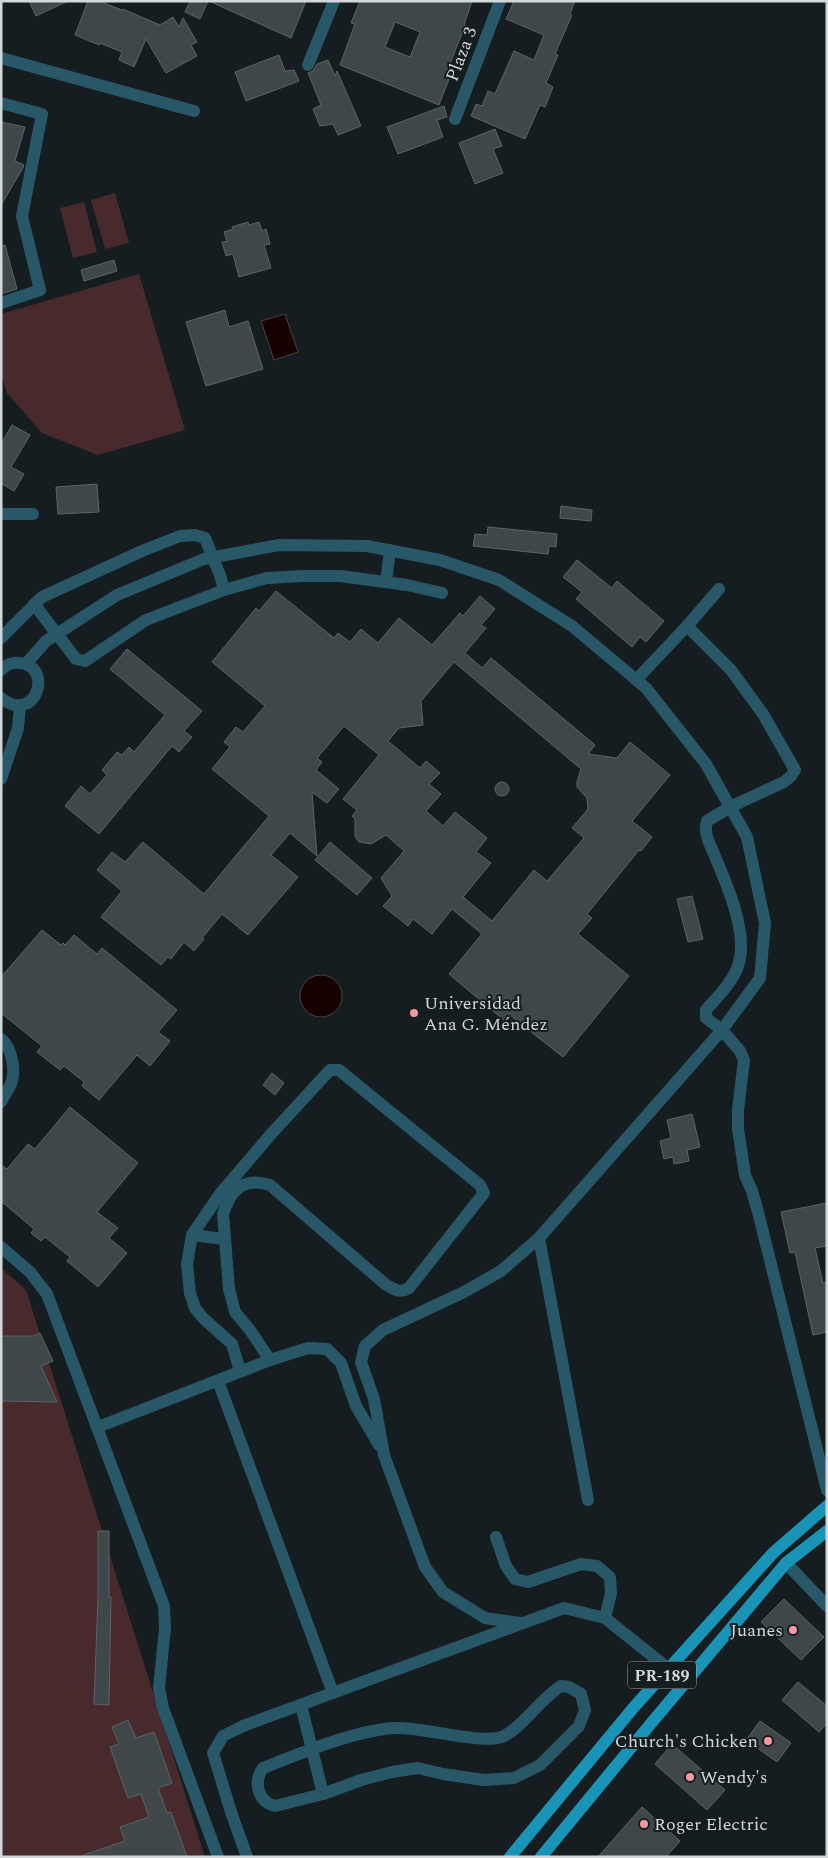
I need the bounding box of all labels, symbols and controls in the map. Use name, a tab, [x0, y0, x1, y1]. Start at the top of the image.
street label: Plaza 3	[439, 23, 484, 85]
place label: Universidad Ana G. Méndez	[424, 990, 548, 1038]
marker: Universidad Ana G. Méndez	[408, 1007, 420, 1019]
place label: Juanes	[730, 1617, 783, 1644]
marker: Juanes	[787, 1624, 799, 1636]
road number: PR-189	[628, 1662, 696, 1688]
place label: Church's Chicken	[615, 1728, 758, 1755]
marker: Church's Chicken	[762, 1735, 774, 1747]
place label: Wendy's	[700, 1764, 767, 1791]
marker: Wendy's	[684, 1771, 696, 1783]
place label: Roger Electric	[654, 1811, 768, 1838]
marker: Roger Electric	[638, 1818, 650, 1830]

